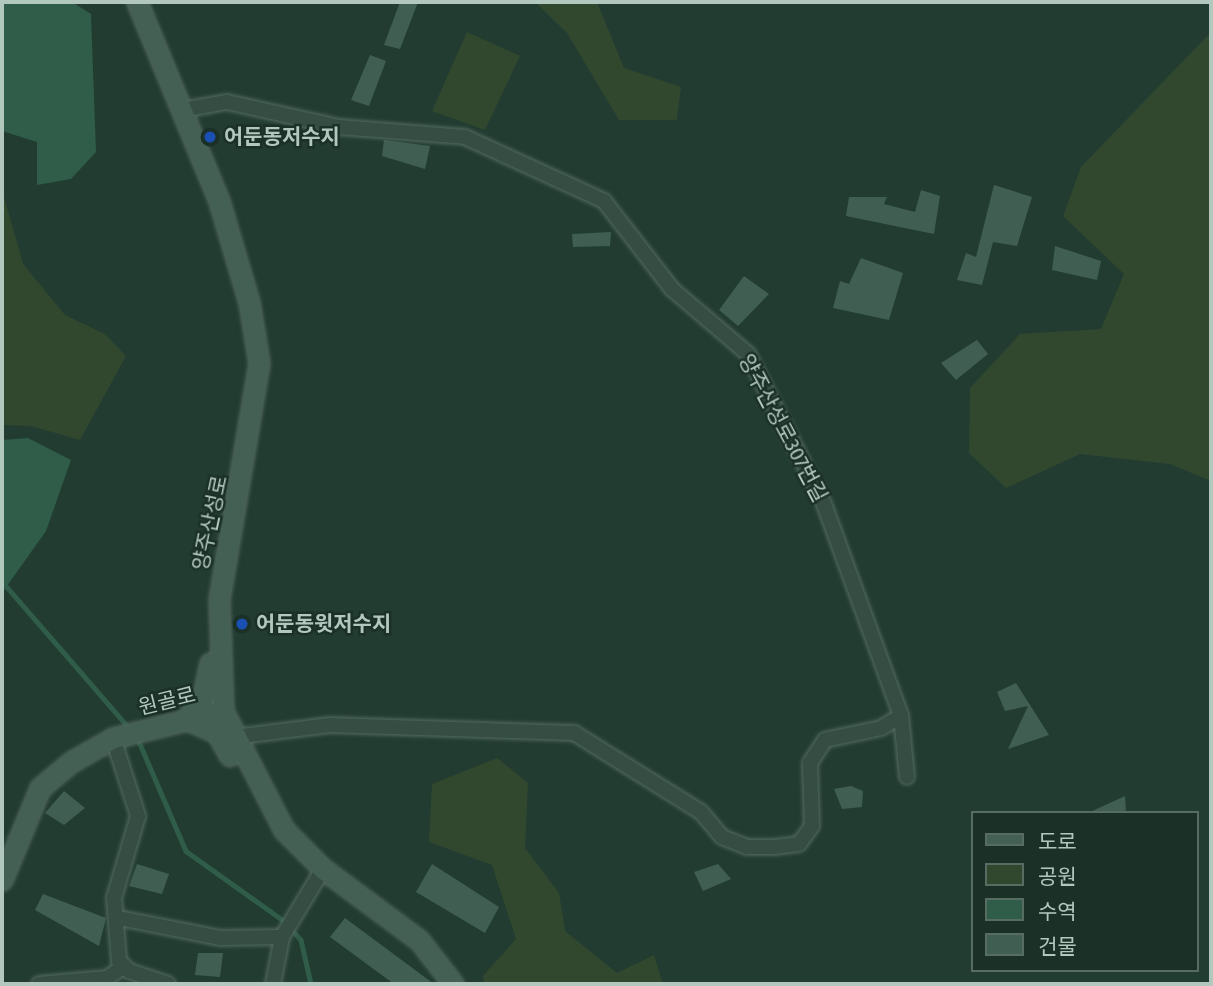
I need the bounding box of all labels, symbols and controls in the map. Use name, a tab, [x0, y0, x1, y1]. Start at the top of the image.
place label: 어둔동저수지	[224, 124, 340, 150]
marker: 어둔동저수지	[202, 129, 218, 145]
street label: 양주산성로307번길	[733, 350, 833, 506]
street label: 양주산성로	[188, 473, 232, 573]
place label: 어둔동윗저수지	[256, 611, 391, 637]
marker: 어둔동윗저수지	[234, 616, 250, 632]
street label: 원골로	[136, 682, 198, 720]
legend	[972, 811, 1199, 972]
text: 도로	[1038, 829, 1077, 855]
text: 공원	[1038, 864, 1077, 890]
text: 수역	[1038, 899, 1077, 925]
text: 건물	[1038, 934, 1077, 960]

